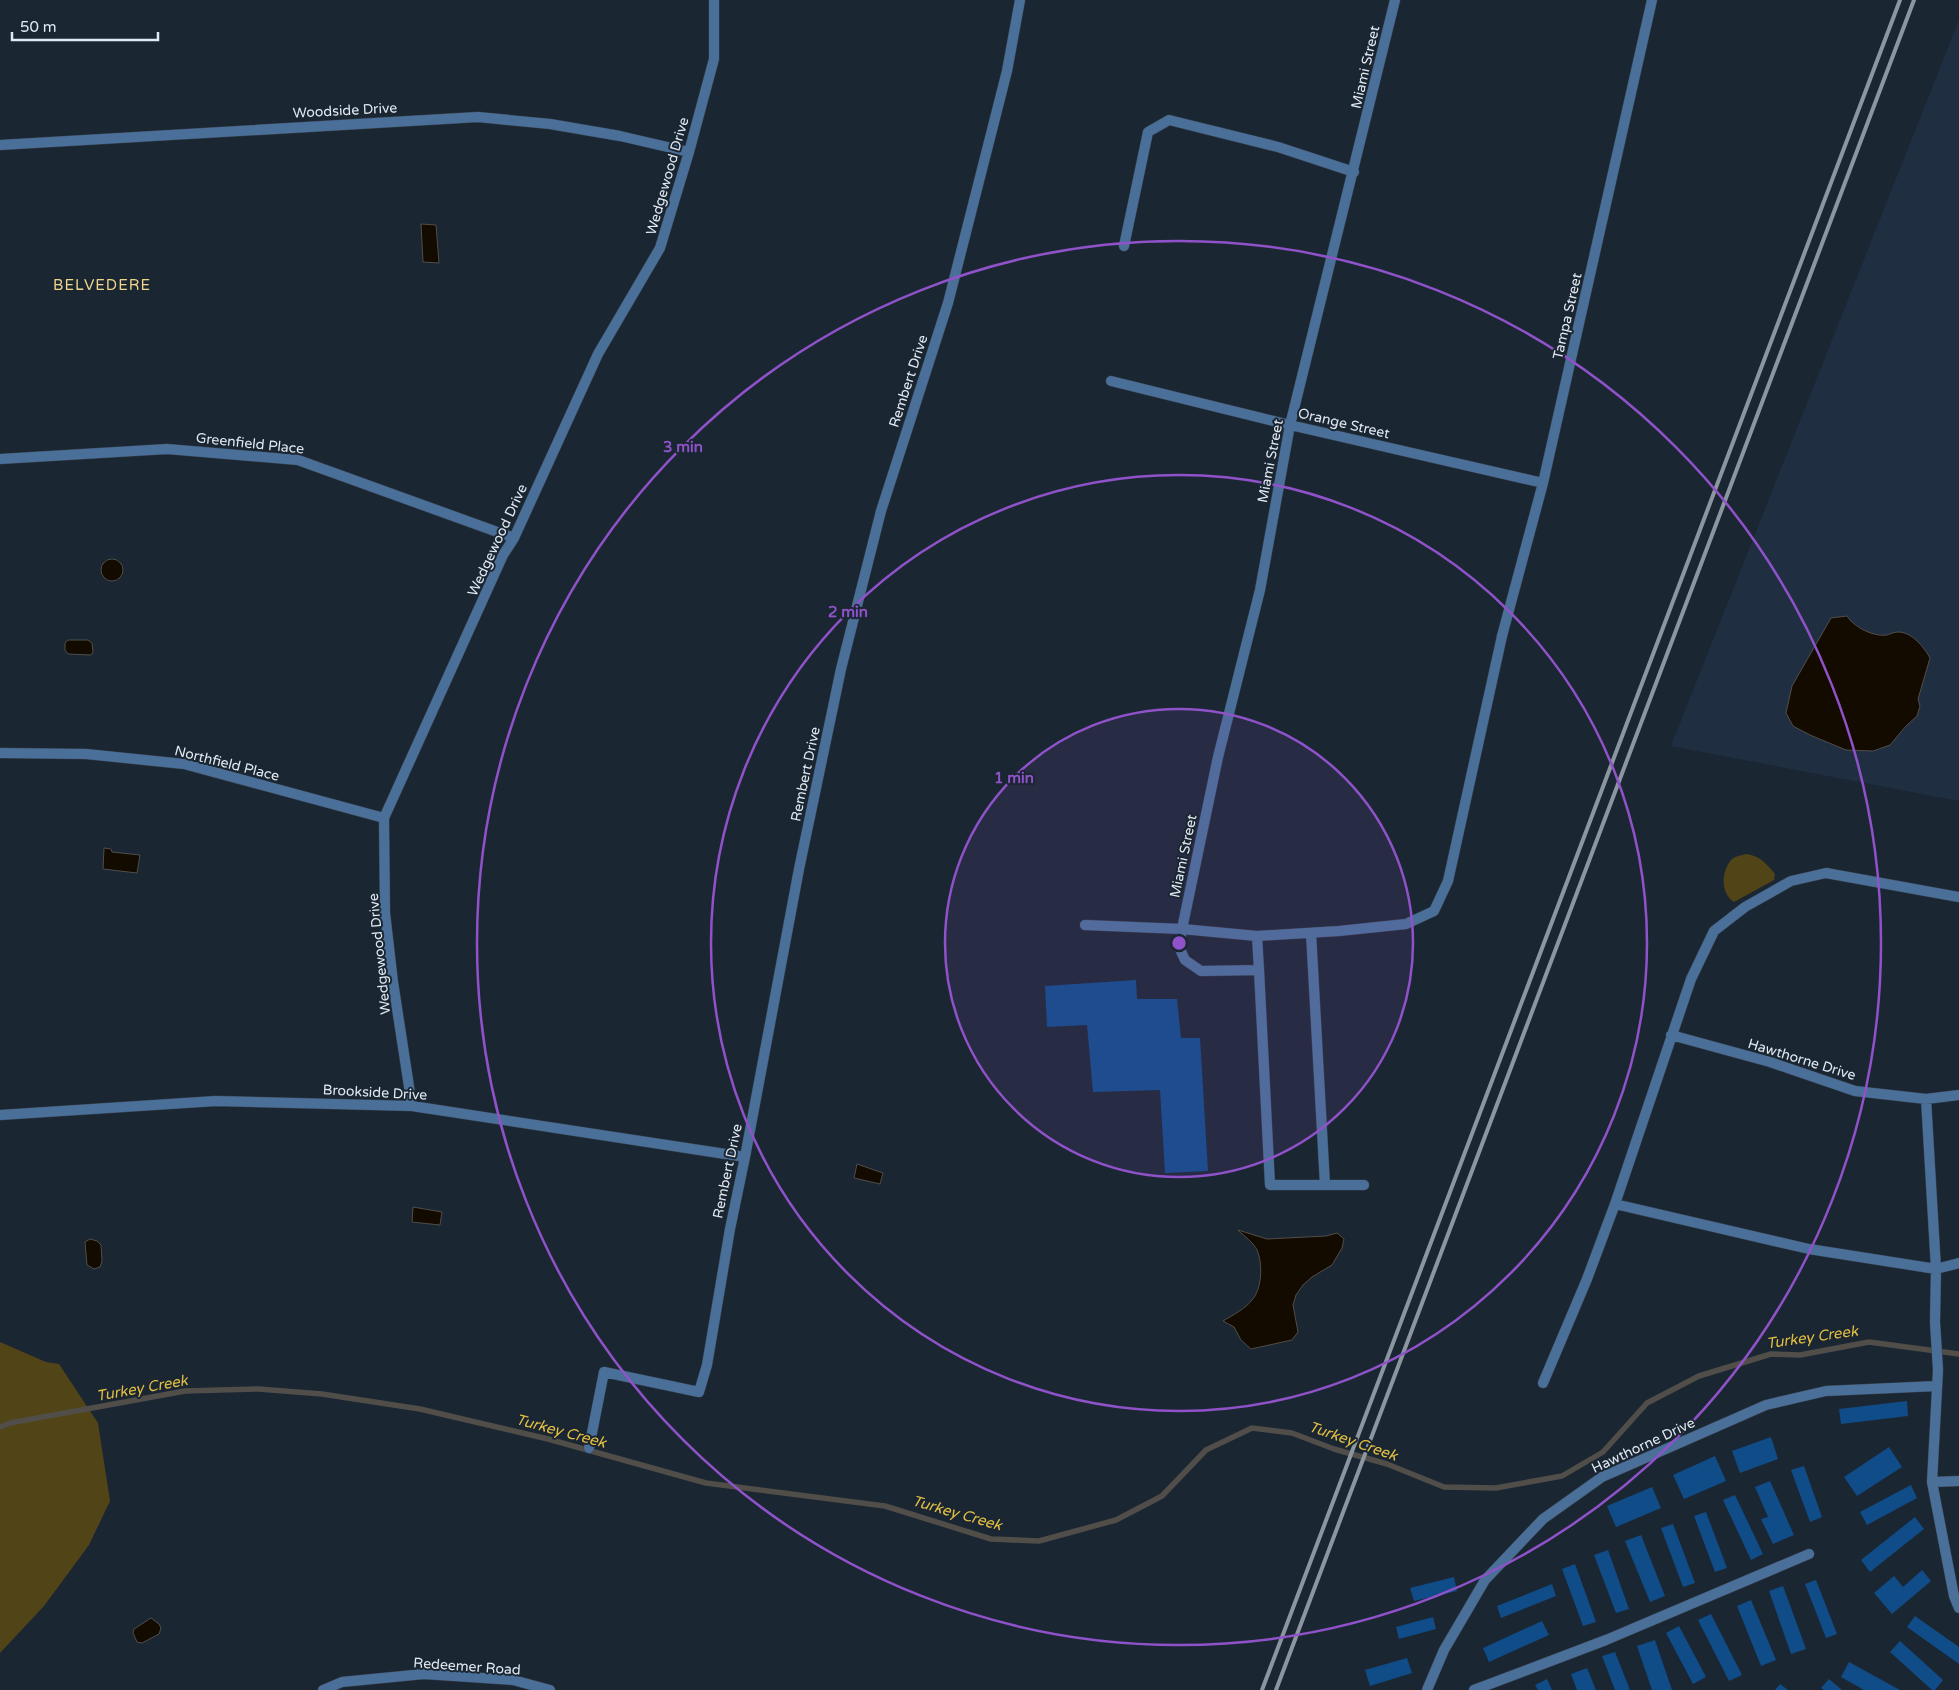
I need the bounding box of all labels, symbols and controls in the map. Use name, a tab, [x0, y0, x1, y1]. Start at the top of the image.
scale bar	[12, 10, 159, 42]
text: 50 m	[20, 18, 57, 36]
street label: Miami Street	[1348, 23, 1383, 110]
street label: Woodside Drive	[292, 99, 398, 122]
street label: Wedgewood Drive	[643, 115, 692, 237]
street label: Tampa Street	[1549, 270, 1586, 361]
district label: BELVEDERE	[53, 276, 151, 294]
street label: Rembert Drive	[886, 333, 931, 430]
street label: Orange Street	[1296, 405, 1392, 442]
street label: Miami Street	[1254, 417, 1287, 504]
street label: Greenfield Place	[195, 429, 305, 458]
text: 3 min	[663, 438, 703, 456]
street label: Wedgewood Drive	[464, 481, 531, 599]
text: 2 min	[828, 603, 868, 621]
street label: Rembert Drive	[787, 725, 824, 823]
street label: Northfield Place	[173, 742, 281, 785]
text: 1 min	[994, 769, 1034, 787]
street label: Miami Street	[1166, 812, 1201, 899]
street label: Wedgewood Drive	[365, 892, 394, 1015]
centre of rings	[1170, 934, 1188, 952]
street label: Hawthorne Drive	[1746, 1035, 1858, 1084]
street label: Brookside Drive	[322, 1081, 428, 1104]
street label: Rembert Drive	[709, 1122, 746, 1220]
water label: Turkey Creek	[1765, 1321, 1861, 1352]
water label: Turkey Creek	[95, 1371, 191, 1405]
water label: Turkey Creek	[514, 1410, 610, 1452]
street label: Hawthorne Drive	[1589, 1414, 1698, 1477]
water label: Turkey Creek	[1306, 1417, 1401, 1465]
water label: Turkey Creek	[910, 1492, 1006, 1535]
street label: Redeemer Road	[413, 1654, 521, 1679]

